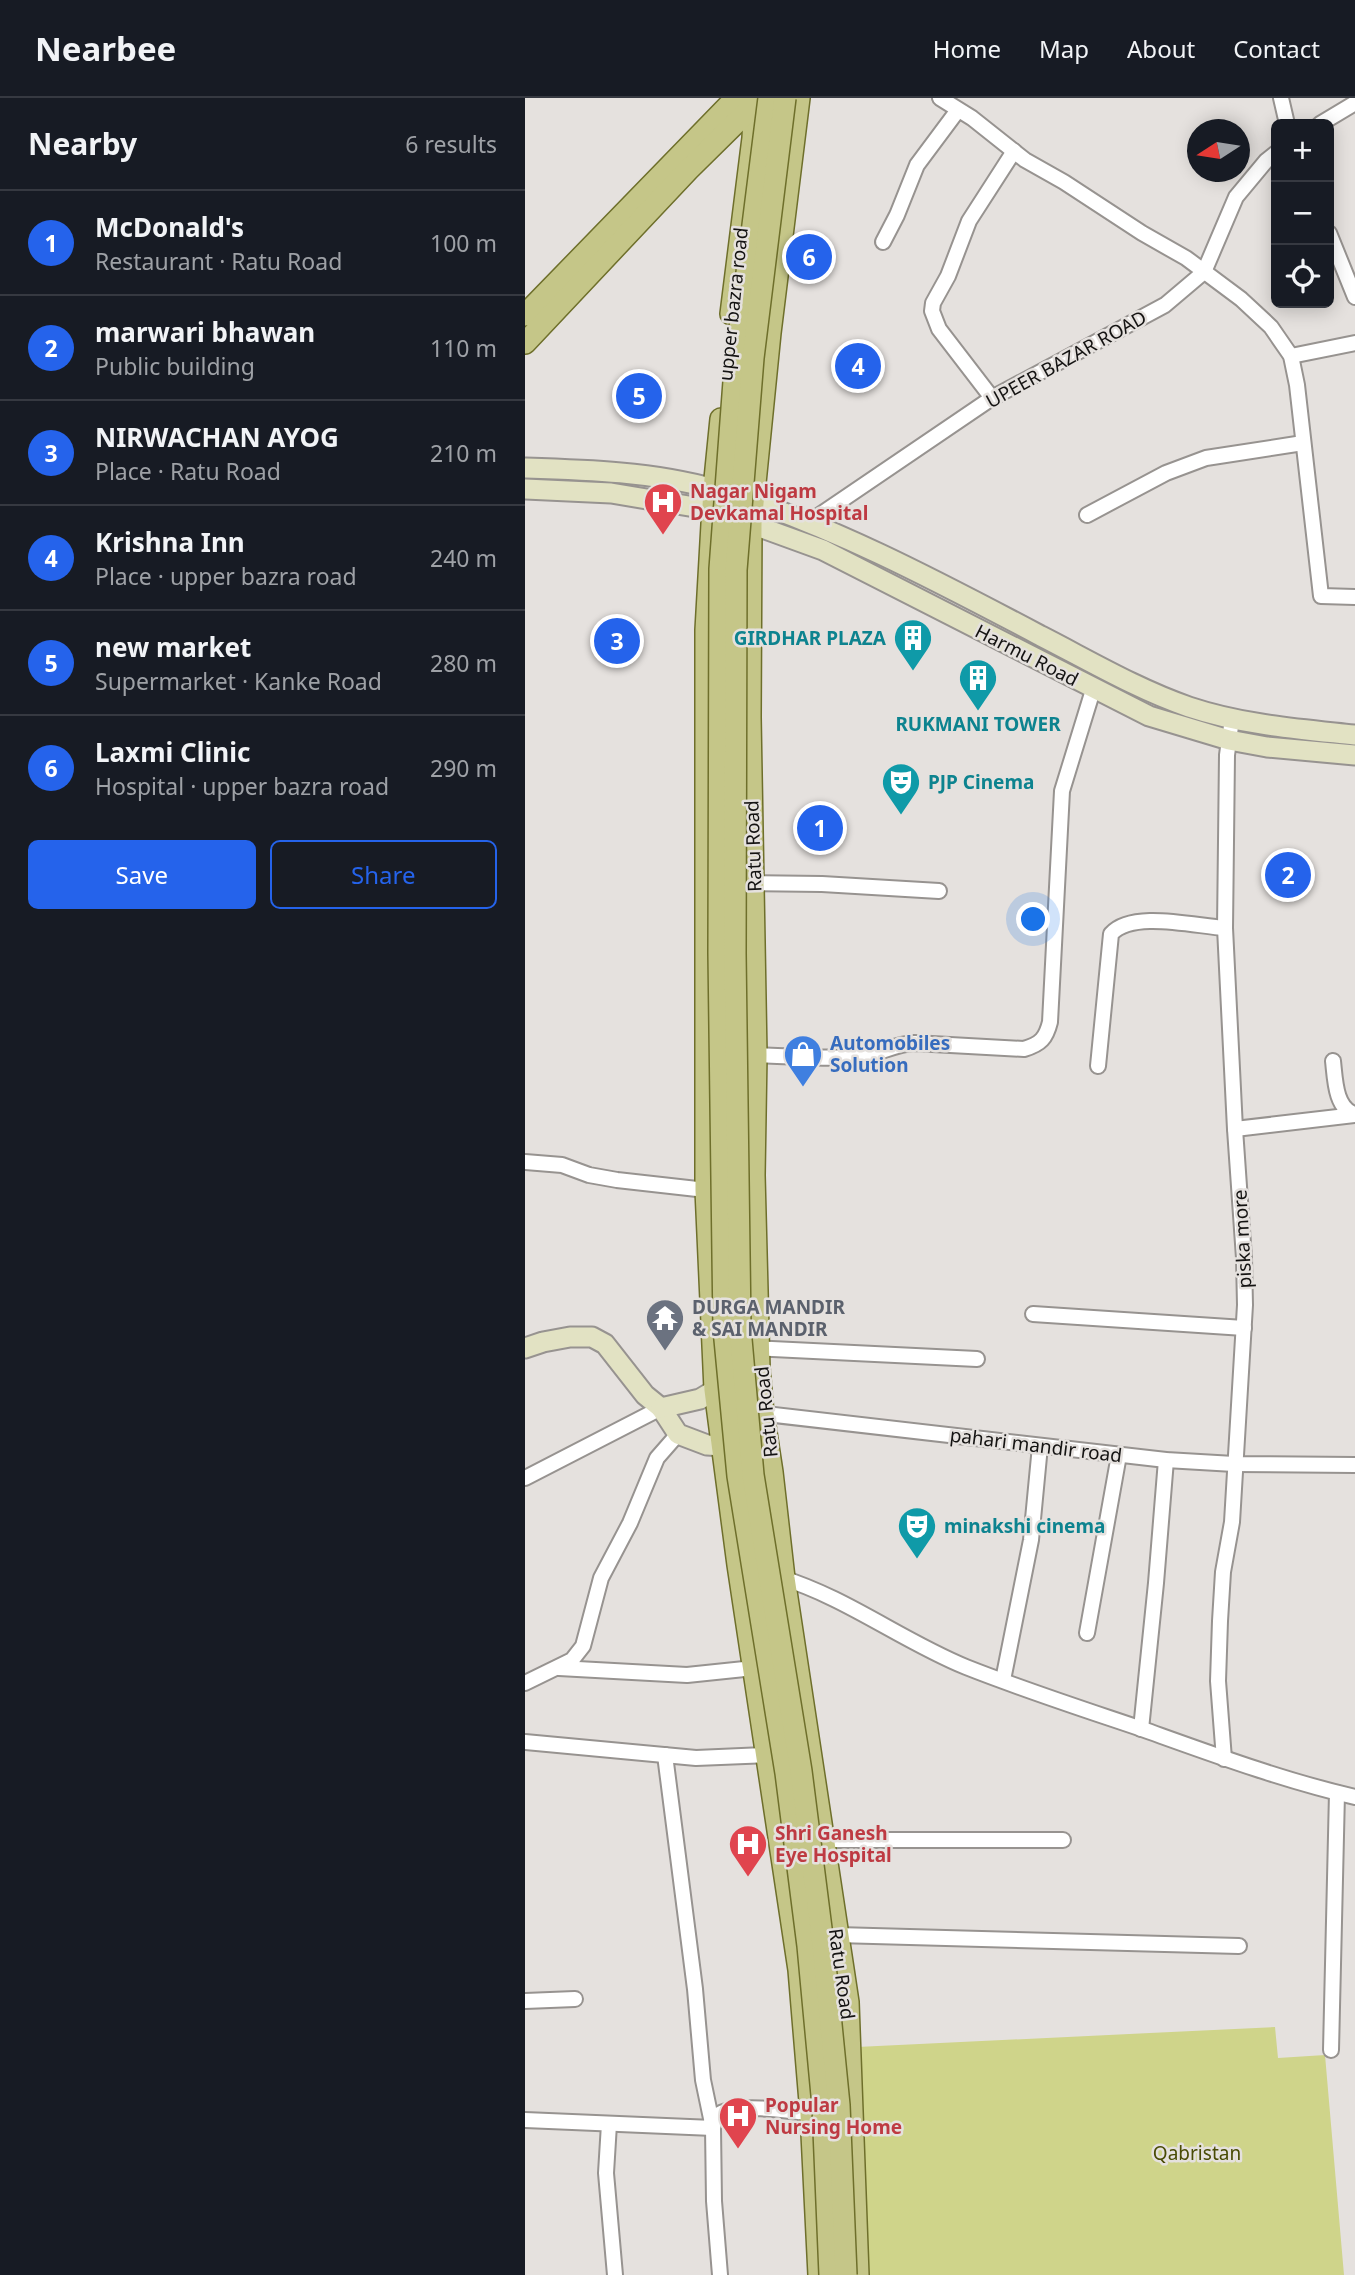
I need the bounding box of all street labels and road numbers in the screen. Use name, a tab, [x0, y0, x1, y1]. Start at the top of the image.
street label: upper bazra road	[712, 226, 754, 382]
street label: UPEER BAZAR ROAD	[981, 304, 1151, 414]
street label: Harmu Road	[971, 618, 1083, 692]
street label: Ratu Road	[738, 800, 768, 892]
street label: piska more	[1226, 1189, 1258, 1289]
street label: Ratu Road	[748, 1365, 784, 1459]
street label: pahari mandir road	[948, 1422, 1124, 1468]
street label: Ratu Road	[823, 1927, 861, 2021]

